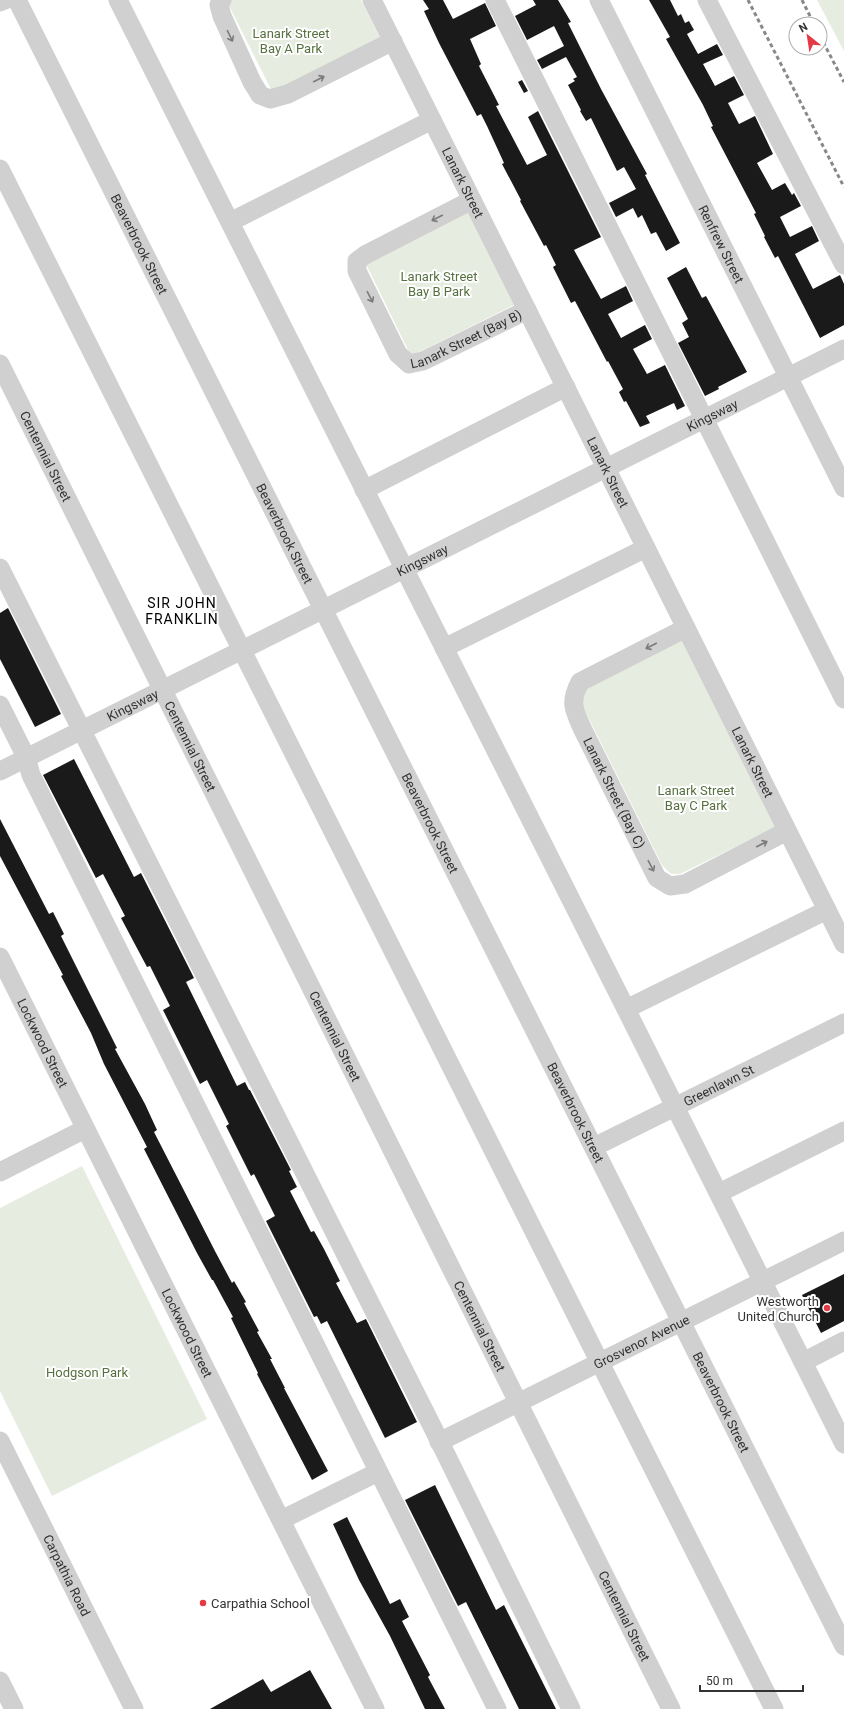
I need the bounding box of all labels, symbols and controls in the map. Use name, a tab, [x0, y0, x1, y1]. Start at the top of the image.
north arrow	[788, 16, 828, 56]
text: N	[797, 20, 810, 35]
park label: Lanark Street Bay A Park	[253, 26, 329, 56]
one-way arrow	[227, 30, 234, 42]
one-way arrow	[313, 75, 325, 82]
street label: Lanark Street	[439, 145, 487, 220]
street label: Beaverbrook Street	[108, 191, 171, 297]
street label: Renfrew Street	[696, 203, 747, 285]
one-way arrow	[431, 214, 443, 222]
park label: Lanark Street Bay B Park	[401, 269, 477, 299]
one-way arrow	[367, 291, 374, 303]
street label: Lanark Street (Bay B)	[409, 306, 524, 371]
street label: Kingsway	[684, 396, 740, 434]
street label: Centennial Street	[17, 408, 75, 504]
street label: Lanark Street	[584, 434, 632, 510]
street label: Beaverbrook Street	[254, 481, 316, 586]
street label: Kingsway	[394, 541, 450, 579]
district label: SIR JOHN FRANKLIN	[145, 595, 219, 627]
one-way arrow	[646, 643, 658, 650]
street label: Kingsway	[104, 686, 161, 724]
street label: Centennial Street	[162, 698, 219, 794]
street label: Lanark Street	[729, 724, 777, 800]
street label: Lanark Street (Bay C)	[580, 735, 648, 851]
street label: Beaverbrook Street	[399, 770, 462, 876]
park label: Lanark Street Bay C Park	[658, 783, 734, 813]
one-way arrow	[756, 840, 768, 847]
one-way arrow	[648, 860, 655, 872]
street label: Centennial Street	[306, 988, 364, 1084]
street label: Lockwood Street	[14, 996, 71, 1090]
street label: Beaverbrook Street	[545, 1060, 607, 1165]
street label: Greenlawn St	[681, 1062, 756, 1109]
street label: Centennial Street	[451, 1278, 509, 1374]
street label: Lockwood Street	[159, 1286, 216, 1380]
place label: Westworth United Church	[737, 1294, 819, 1324]
marker: Westworth United Church	[822, 1303, 832, 1313]
street label: Grosvenor Avenue	[591, 1311, 692, 1372]
street label: Beaverbrook Street	[690, 1349, 753, 1455]
park label: Hodgson Park	[46, 1365, 128, 1380]
street label: Carpathia Road	[40, 1532, 94, 1618]
street label: Centennial Street	[596, 1568, 653, 1664]
place label: Carpathia School	[211, 1596, 310, 1611]
marker: Carpathia School	[198, 1598, 208, 1608]
scale bar	[700, 1667, 803, 1693]
text: 50 m	[706, 1674, 733, 1688]

